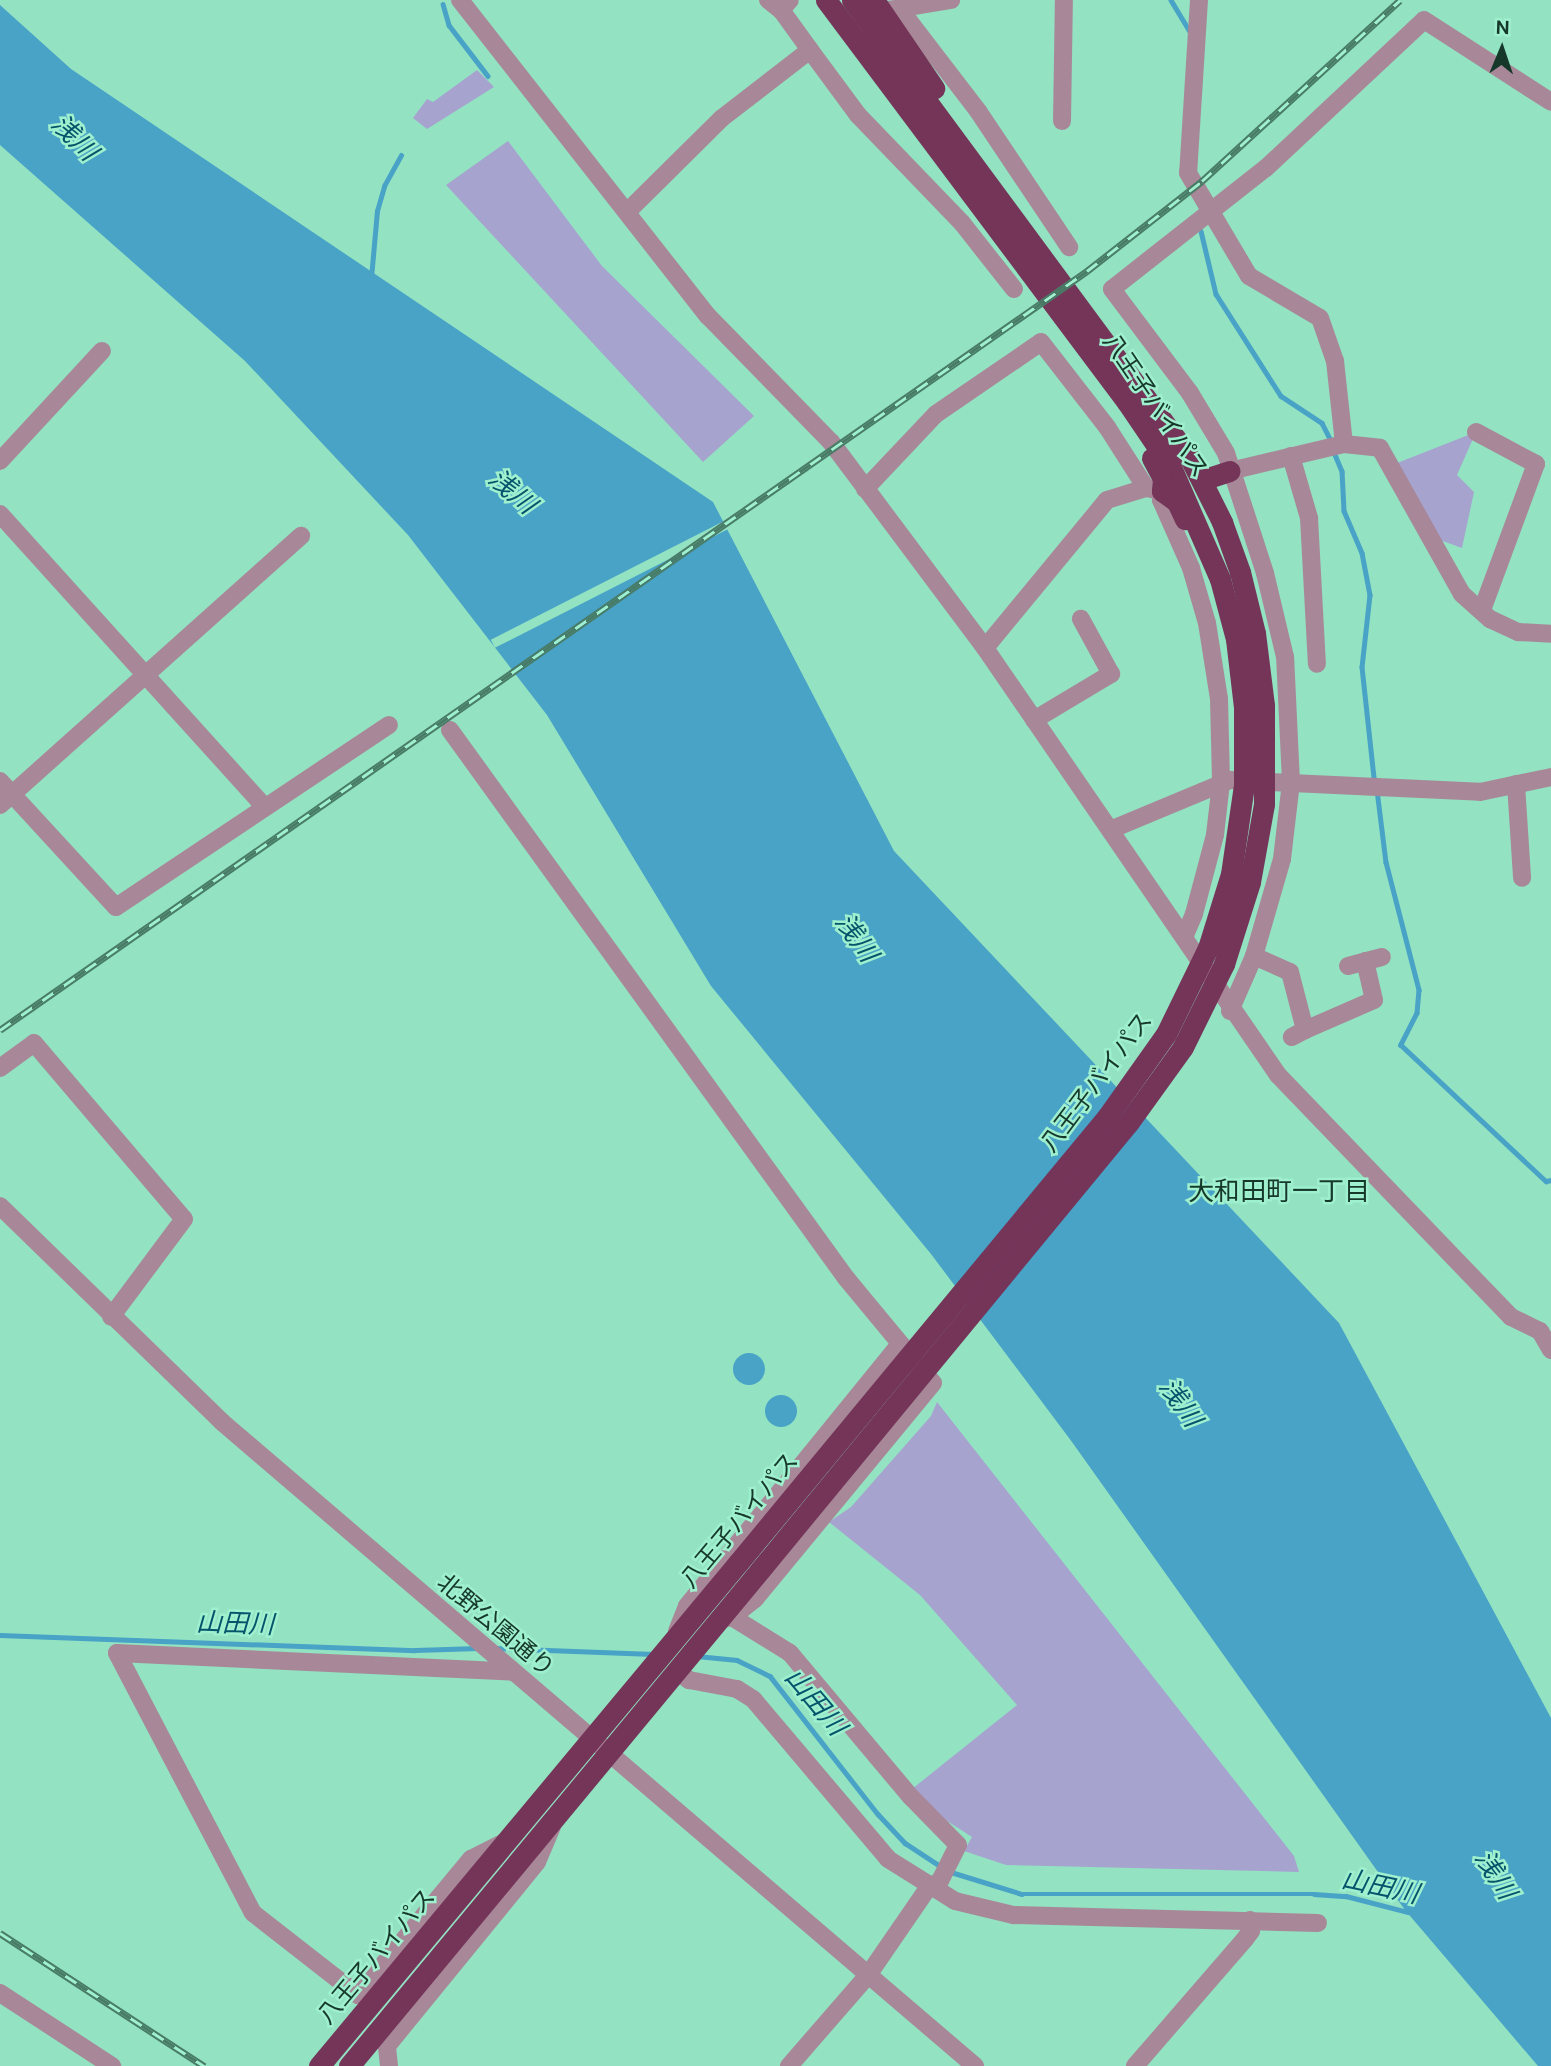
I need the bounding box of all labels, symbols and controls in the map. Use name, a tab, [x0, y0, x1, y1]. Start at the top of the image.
north arrow	[1467, 14, 1537, 84]
text: N	[1495, 15, 1510, 40]
water label: 浅川	[45, 109, 103, 167]
street label: 八王子バイパス	[1097, 327, 1215, 483]
water label: 浅川	[482, 463, 542, 521]
water label: 浅川	[828, 908, 884, 968]
street label: 八王子バイパス	[1034, 1006, 1158, 1158]
district label: 大和田町一丁目	[1188, 1176, 1370, 1208]
water label: 浅川	[1152, 1373, 1208, 1433]
street label: 八王子バイパス	[674, 1446, 804, 1594]
street label: 北野公園通り	[432, 1568, 560, 1682]
water label: 山田川	[195, 1607, 275, 1641]
water label: 山田川	[778, 1662, 852, 1742]
water label: 浅川	[1468, 1845, 1522, 1905]
water label: 山田川	[1339, 1864, 1421, 1910]
street label: 八王子バイパス	[311, 1882, 441, 2030]

